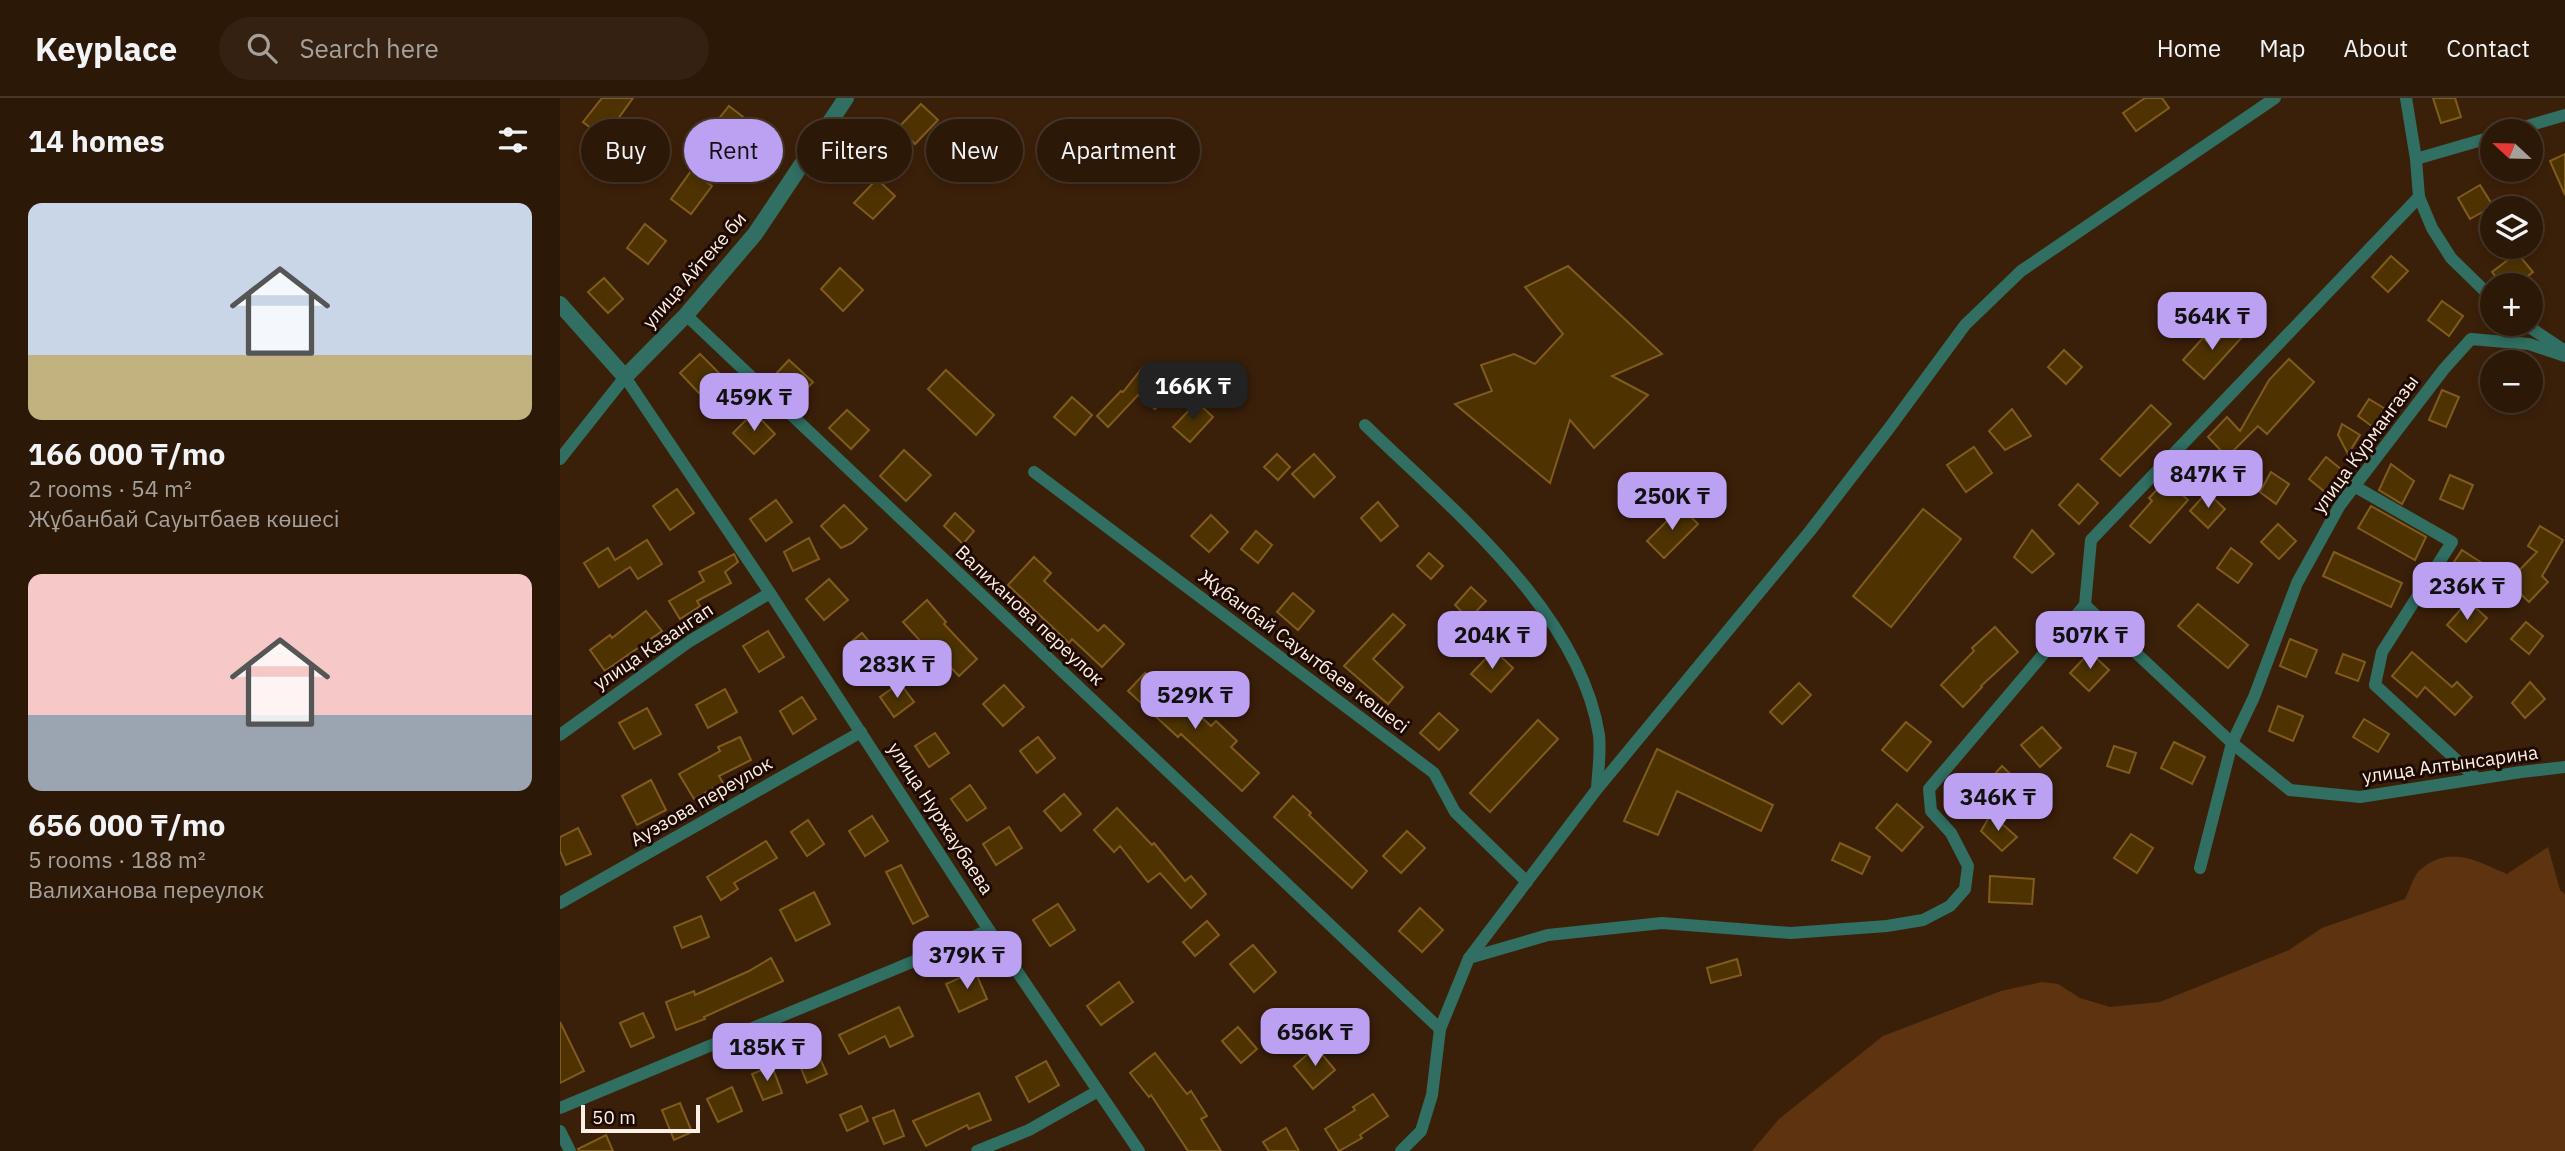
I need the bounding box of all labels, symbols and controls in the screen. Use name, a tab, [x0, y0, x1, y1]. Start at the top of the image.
search box	[219, 17, 709, 80]
text: Keyplace	[35, 27, 177, 70]
icon: search	[243, 29, 281, 67]
text: Search here	[299, 31, 439, 65]
text: Home	[2157, 32, 2221, 64]
text: Map	[2259, 32, 2305, 64]
text: About	[2343, 32, 2408, 64]
text: Contact	[2446, 32, 2530, 64]
chip: Buy	[581, 119, 670, 182]
chip: Rent	[684, 119, 783, 182]
chip: Filters	[797, 119, 912, 182]
chip: New	[926, 119, 1023, 182]
chip: Apartment	[1037, 119, 1200, 182]
north arrow	[2480, 119, 2543, 182]
map controls	[2480, 119, 2543, 413]
text: 14 homes	[28, 121, 165, 160]
icon: filters	[494, 121, 532, 159]
button: layers	[2480, 196, 2543, 259]
street label: улица Айтеке би	[637, 207, 751, 333]
icon: home	[217, 248, 343, 374]
button: +	[2480, 273, 2543, 336]
pin: 564K ₸	[2155, 292, 2269, 352]
text: 564K ₸	[2174, 300, 2250, 330]
button: −	[2480, 350, 2543, 413]
pin: 166K ₸	[1136, 362, 1250, 422]
text: 166K ₸	[1155, 370, 1231, 400]
street label: улица Курмангазы	[2307, 370, 2423, 518]
pin: 459K ₸	[697, 374, 811, 433]
text: 459K ₸	[716, 381, 792, 411]
text: 166 000 ₸/mo	[28, 434, 226, 473]
pin: 847K ₸	[2151, 450, 2265, 510]
text: 847K ₸	[2170, 458, 2246, 488]
pin: 250K ₸	[1615, 472, 1729, 532]
text: 2 rooms · 54 m²	[28, 473, 192, 503]
text: 250K ₸	[1634, 480, 1710, 510]
text: Жұбанбай Сауытбаев көшесі	[28, 503, 340, 533]
street label: Валиханова переулок	[951, 540, 1109, 690]
pin: 236K ₸	[2410, 562, 2524, 622]
street label: Жұбанбай Сауытбаев көшесі	[1194, 564, 1414, 738]
text: 236K ₸	[2429, 570, 2505, 600]
street label: улица Казангап	[588, 597, 718, 695]
pin: 204K ₸	[1435, 612, 1549, 671]
pin: 507K ₸	[2033, 612, 2147, 671]
icon: home	[217, 619, 343, 745]
text: 204K ₸	[1454, 619, 1530, 649]
text: 507K ₸	[2052, 619, 2128, 649]
pin: 283K ₸	[840, 640, 954, 700]
text: 283K ₸	[859, 648, 935, 678]
pin: 529K ₸	[1138, 672, 1252, 731]
text: 529K ₸	[1157, 679, 1233, 709]
street label: улица Нуржаубаева	[883, 737, 999, 899]
street label: улица Алтынсарина	[2360, 740, 2540, 788]
street label: Ауэзова переулок	[626, 751, 776, 851]
pin: 346K ₸	[1941, 774, 2055, 833]
text: 346K ₸	[1960, 781, 2036, 811]
text: 656 000 ₸/mo	[28, 805, 226, 844]
text: 5 rooms · 188 m²	[28, 844, 206, 874]
text: Валиханова переулок	[28, 874, 264, 904]
pin: 379K ₸	[910, 932, 1024, 991]
text: 379K ₸	[929, 939, 1005, 969]
pin: 656K ₸	[1258, 1009, 1372, 1068]
text: 656K ₸	[1277, 1016, 1353, 1046]
pin: 185K ₸	[710, 1024, 824, 1083]
text: 185K ₸	[729, 1031, 805, 1061]
scale bar	[581, 1102, 700, 1134]
text: 50 m	[592, 1105, 636, 1129]

